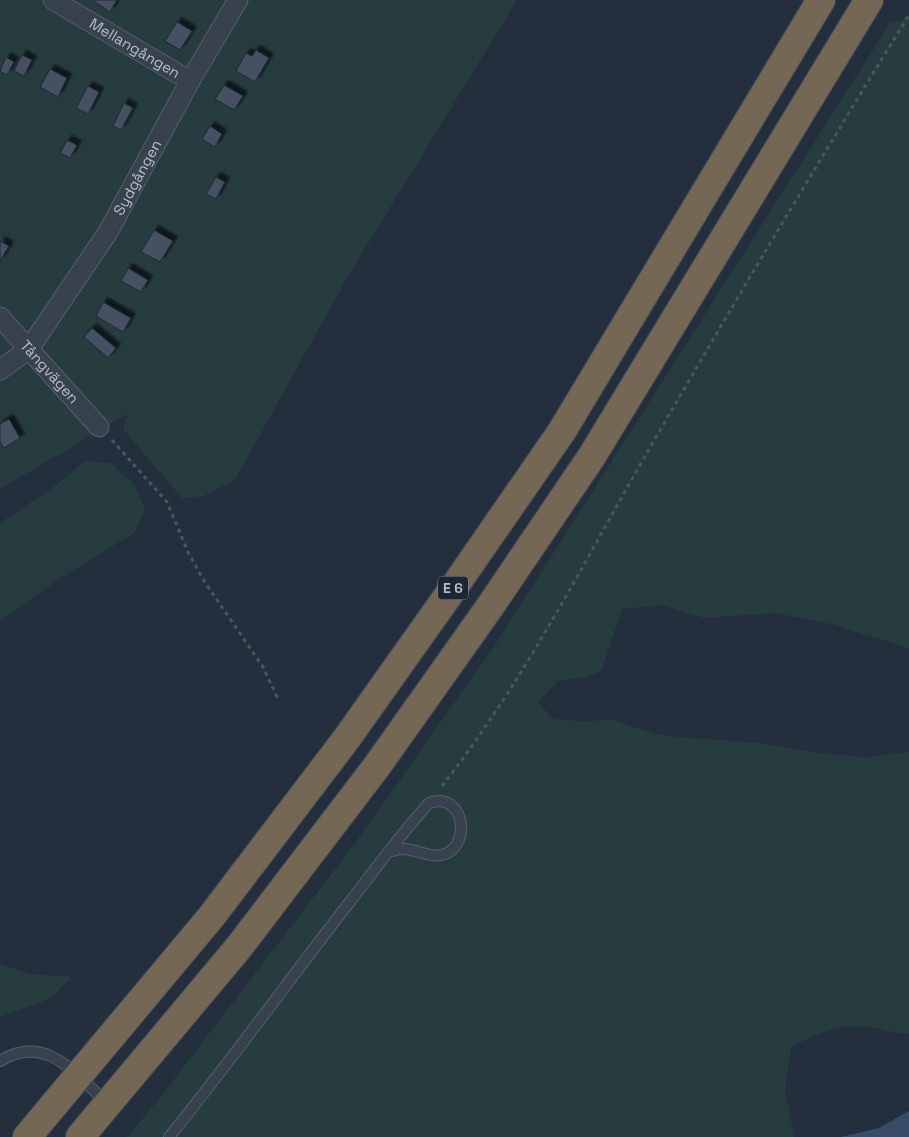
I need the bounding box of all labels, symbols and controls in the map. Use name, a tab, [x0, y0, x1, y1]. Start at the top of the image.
street label: Mellangången	[86, 14, 184, 82]
street label: Sydgången	[109, 136, 165, 218]
street label: Tångvägen	[16, 336, 83, 407]
road number: E 6	[438, 576, 468, 600]

